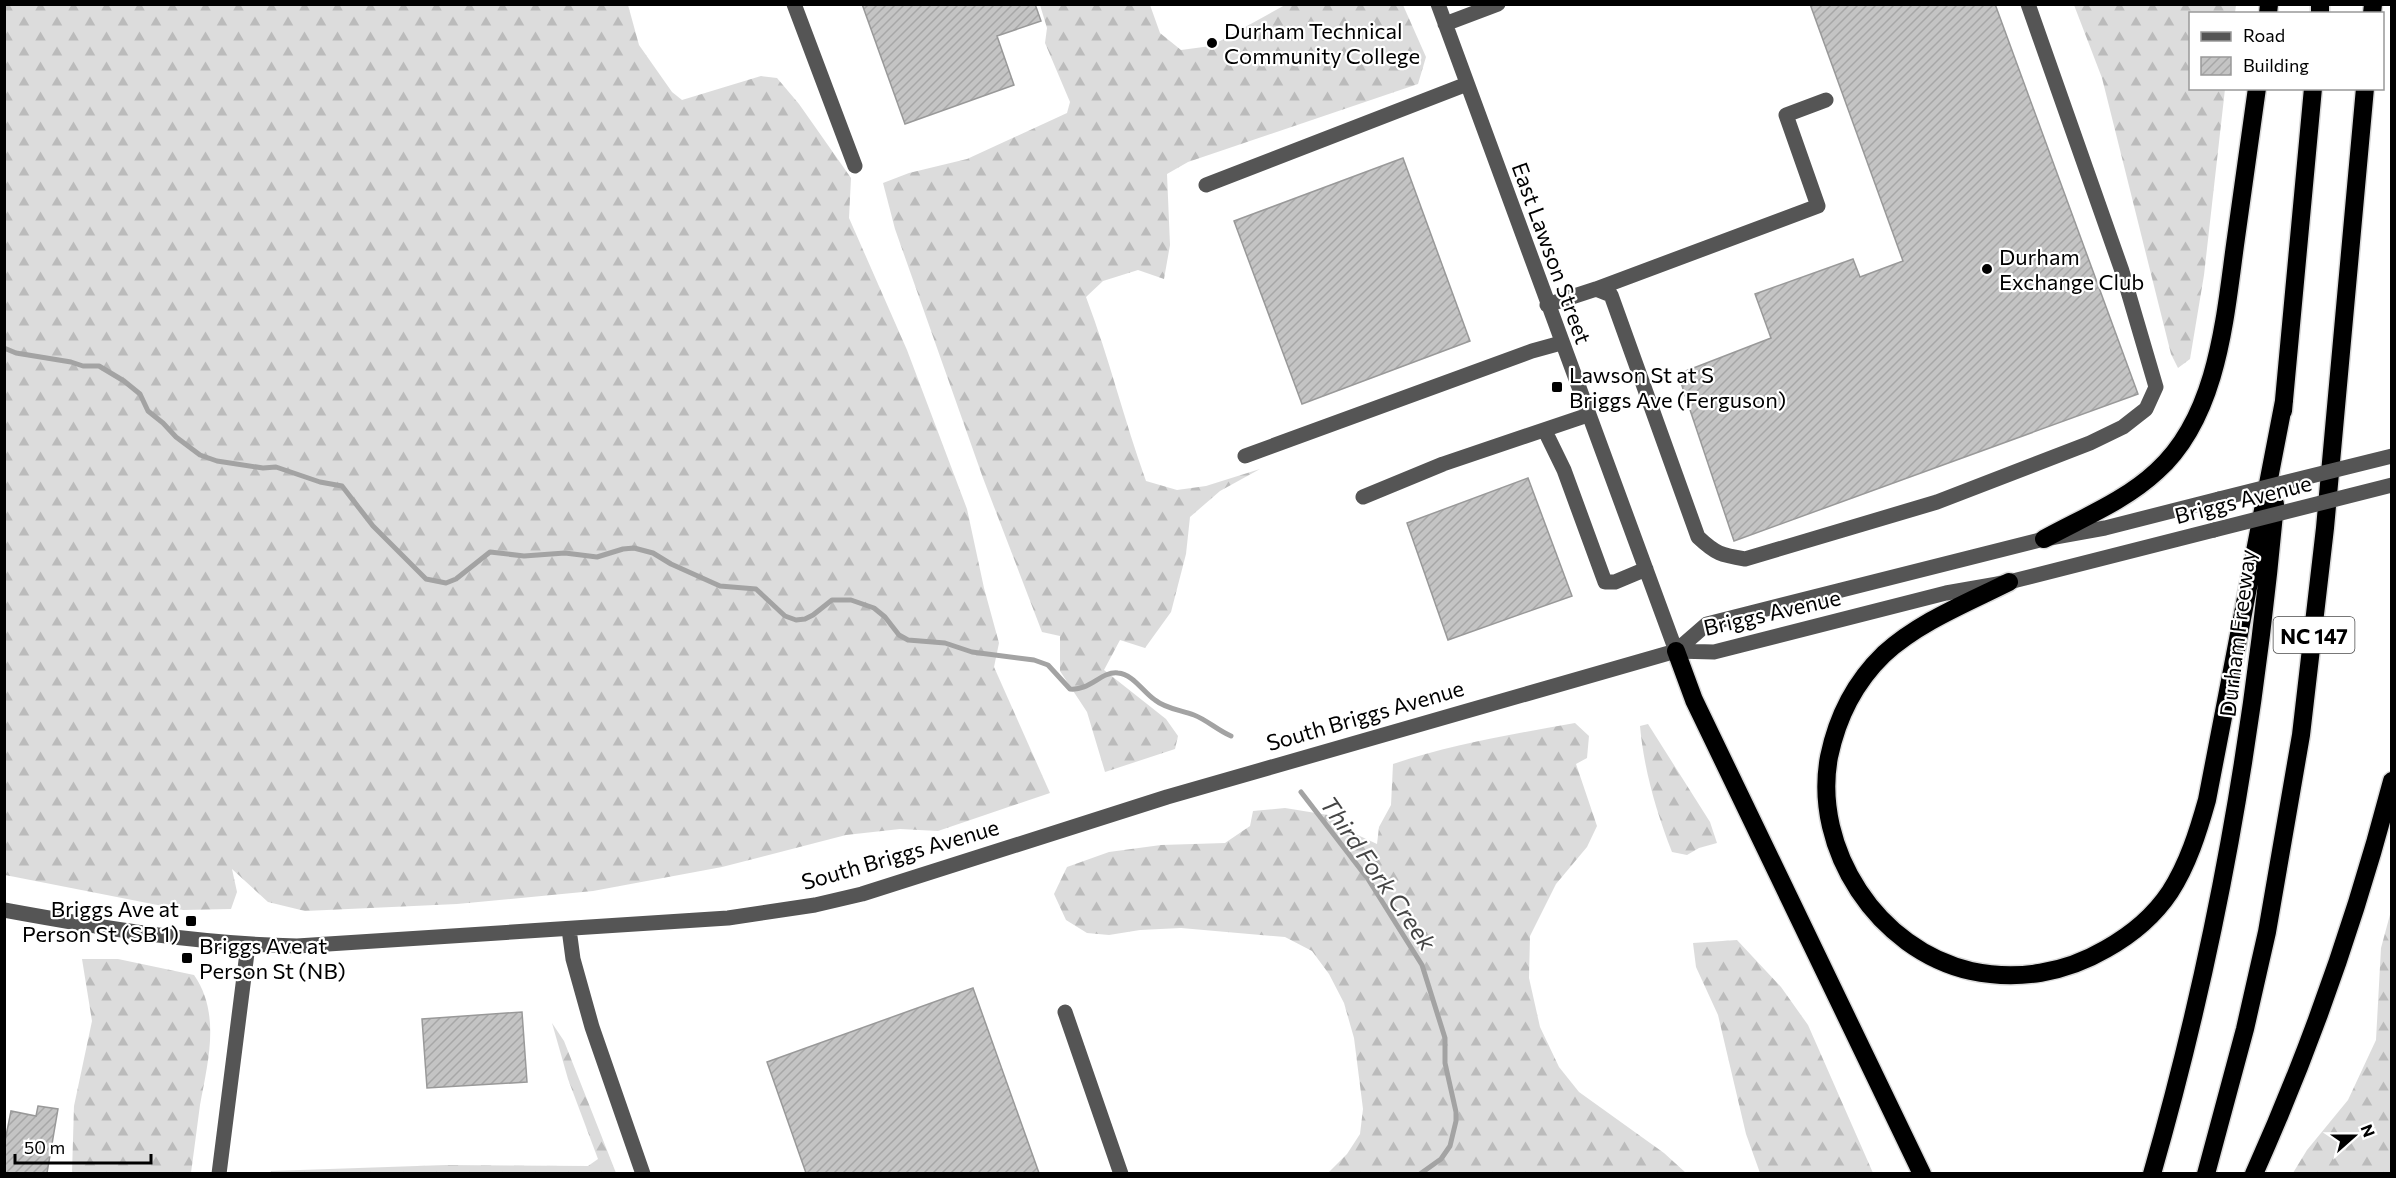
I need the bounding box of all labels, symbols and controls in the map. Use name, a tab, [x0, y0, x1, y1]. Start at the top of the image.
legend	[2189, 12, 2384, 90]
place label: Durham Technical Community College	[1224, 17, 1420, 69]
text: Road	[2243, 24, 2285, 46]
marker: Durham Technical Community College	[1205, 36, 1219, 50]
text: Building	[2243, 54, 2309, 76]
street label: East Lawson Street	[1507, 158, 1597, 348]
place label: Durham Exchange Club	[1999, 243, 2144, 295]
marker: Durham Exchange Club	[1980, 262, 1994, 276]
place label: Lawson St at S Briggs Ave (Ferguson)	[1569, 361, 1786, 413]
marker: Lawson St at S Briggs Ave (Ferguson)	[1550, 380, 1564, 394]
street label: Briggs Avenue	[2172, 469, 2314, 529]
street label: Durham Freeway	[2213, 548, 2261, 718]
street label: Briggs Avenue	[1701, 583, 1843, 641]
road number: NC 147	[2274, 617, 2354, 653]
street label: South Briggs Avenue	[1263, 674, 1467, 756]
water label: Third Fork Creek	[1315, 790, 1444, 957]
street label: South Briggs Avenue	[798, 813, 1002, 895]
place label: Briggs Ave at Person St (SB 1)	[22, 895, 179, 947]
marker: Briggs Ave at Person St (SB 1)	[184, 914, 198, 928]
place label: Briggs Ave at Person St (NB)	[199, 932, 346, 984]
marker: Briggs Ave at Person St (NB)	[180, 951, 194, 965]
north arrow	[2324, 1106, 2384, 1166]
text: N	[2357, 1121, 2379, 1139]
scale bar	[15, 1127, 152, 1165]
text: 50 m	[24, 1136, 65, 1158]

